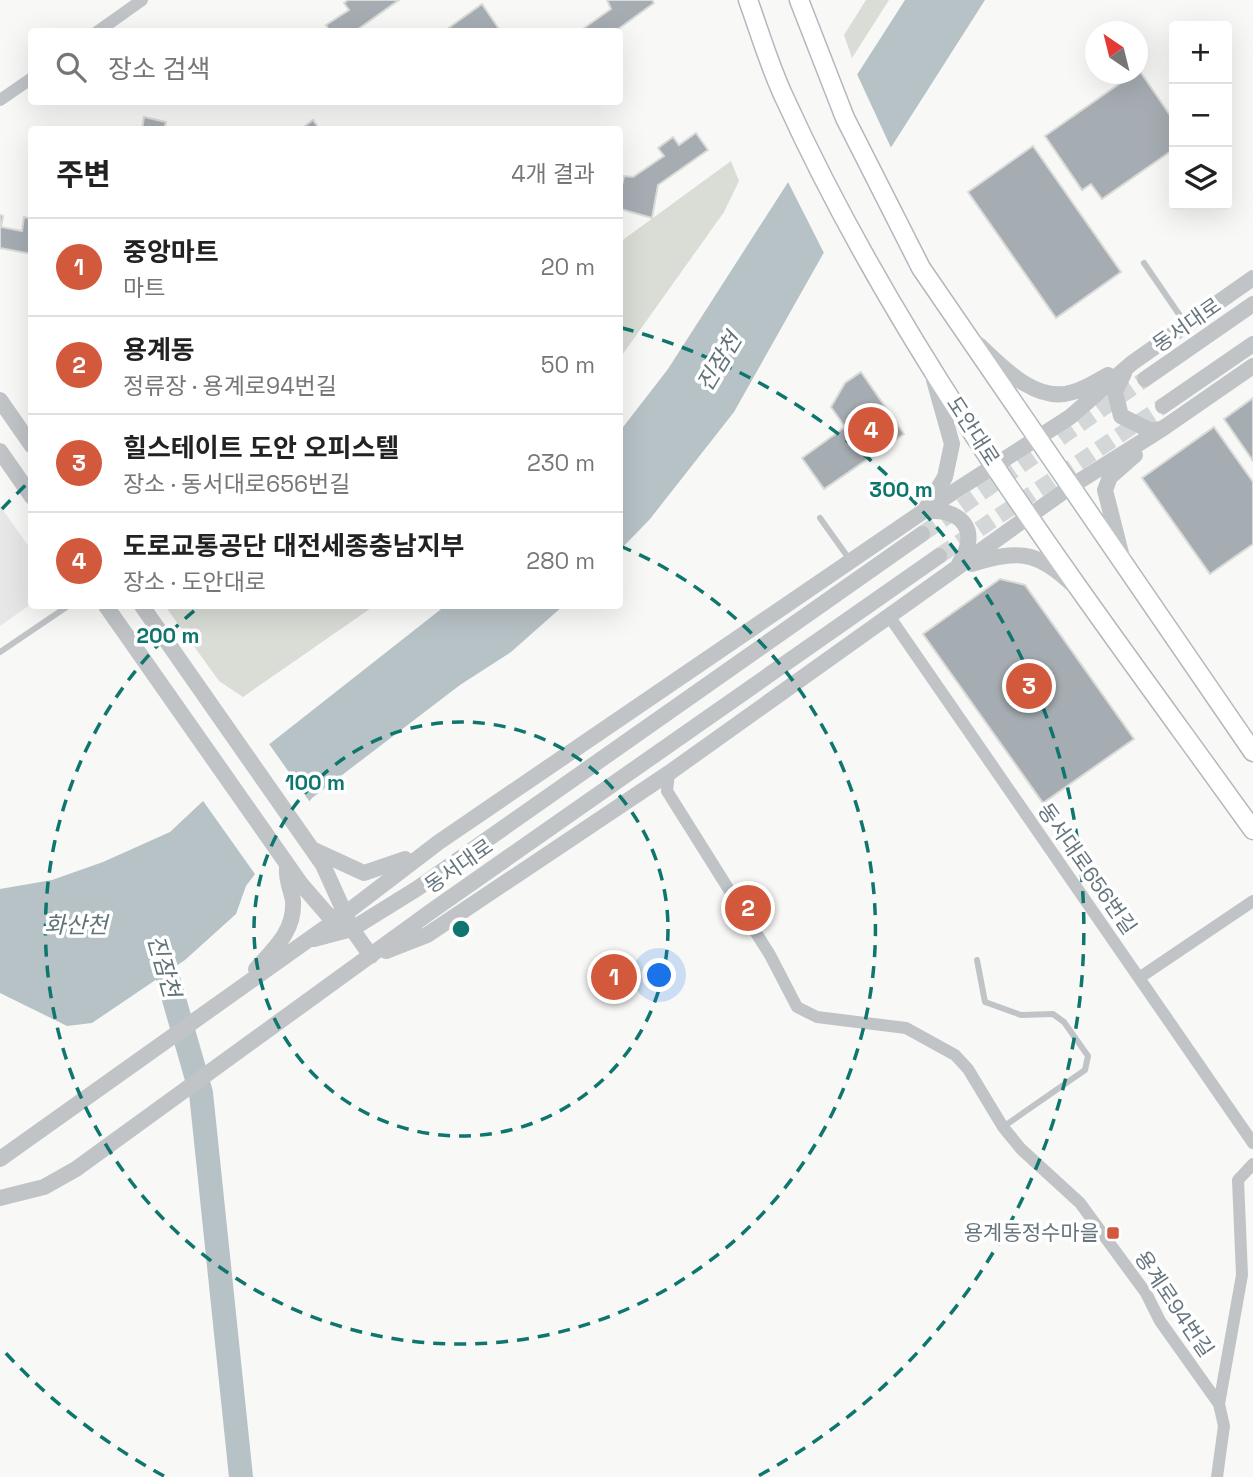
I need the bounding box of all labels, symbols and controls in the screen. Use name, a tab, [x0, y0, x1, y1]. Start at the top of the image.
north arrow	[1085, 21, 1148, 84]
map controls	[1169, 21, 1232, 210]
button: +	[1169, 21, 1232, 84]
search box	[28, 28, 623, 105]
icon: search	[52, 48, 90, 86]
text: 장소 검색	[108, 52, 210, 86]
button: −	[1169, 84, 1232, 147]
button: layers	[1169, 147, 1232, 210]
text: 주변	[56, 155, 111, 194]
text: 4개 결과	[511, 159, 595, 189]
text: 중앙마트	[123, 235, 219, 269]
text: 1	[74, 252, 84, 282]
text: 20 m	[541, 252, 595, 282]
text: 마트	[123, 273, 165, 303]
street label: 동서대로	[1147, 291, 1226, 358]
water label: 진잠천	[690, 325, 750, 397]
text: 용계동	[123, 333, 195, 367]
text: 2	[72, 350, 86, 380]
text: 50 m	[541, 350, 595, 380]
text: 정류장 · 용계로94번길	[123, 371, 337, 401]
street label: 도안대로	[941, 391, 1006, 470]
pin: 4	[848, 404, 894, 456]
text: 힐스테이트 도안 오피스텔	[123, 431, 399, 465]
text: 3	[72, 448, 86, 478]
text: 230 m	[527, 448, 595, 478]
text: 장소 · 동서대로656번길	[123, 469, 350, 499]
text: 300 m	[869, 476, 933, 503]
text: 도로교통공단 대전세종충남지부	[123, 529, 465, 563]
text: 4	[72, 546, 86, 576]
text: 280 m	[526, 546, 595, 576]
text: 장소 · 도안대로	[123, 567, 266, 597]
text: 200 m	[137, 622, 199, 649]
pin: 3	[1006, 660, 1052, 712]
text: 100 m	[285, 769, 345, 796]
street label: 동서대로656번길	[1032, 798, 1143, 940]
street label: 동서대로	[419, 832, 498, 899]
pin: 2	[725, 882, 771, 934]
water label: 화산천	[44, 910, 111, 940]
centre of rings	[449, 917, 473, 941]
water label: 진잠천	[141, 931, 188, 1003]
pin: 1	[591, 951, 637, 1003]
your location	[642, 958, 676, 992]
place label: 용계동정수마을	[964, 1219, 1099, 1246]
marker: 용계동정수마을	[1105, 1225, 1121, 1241]
street label: 용계로94번길	[1129, 1245, 1220, 1362]

